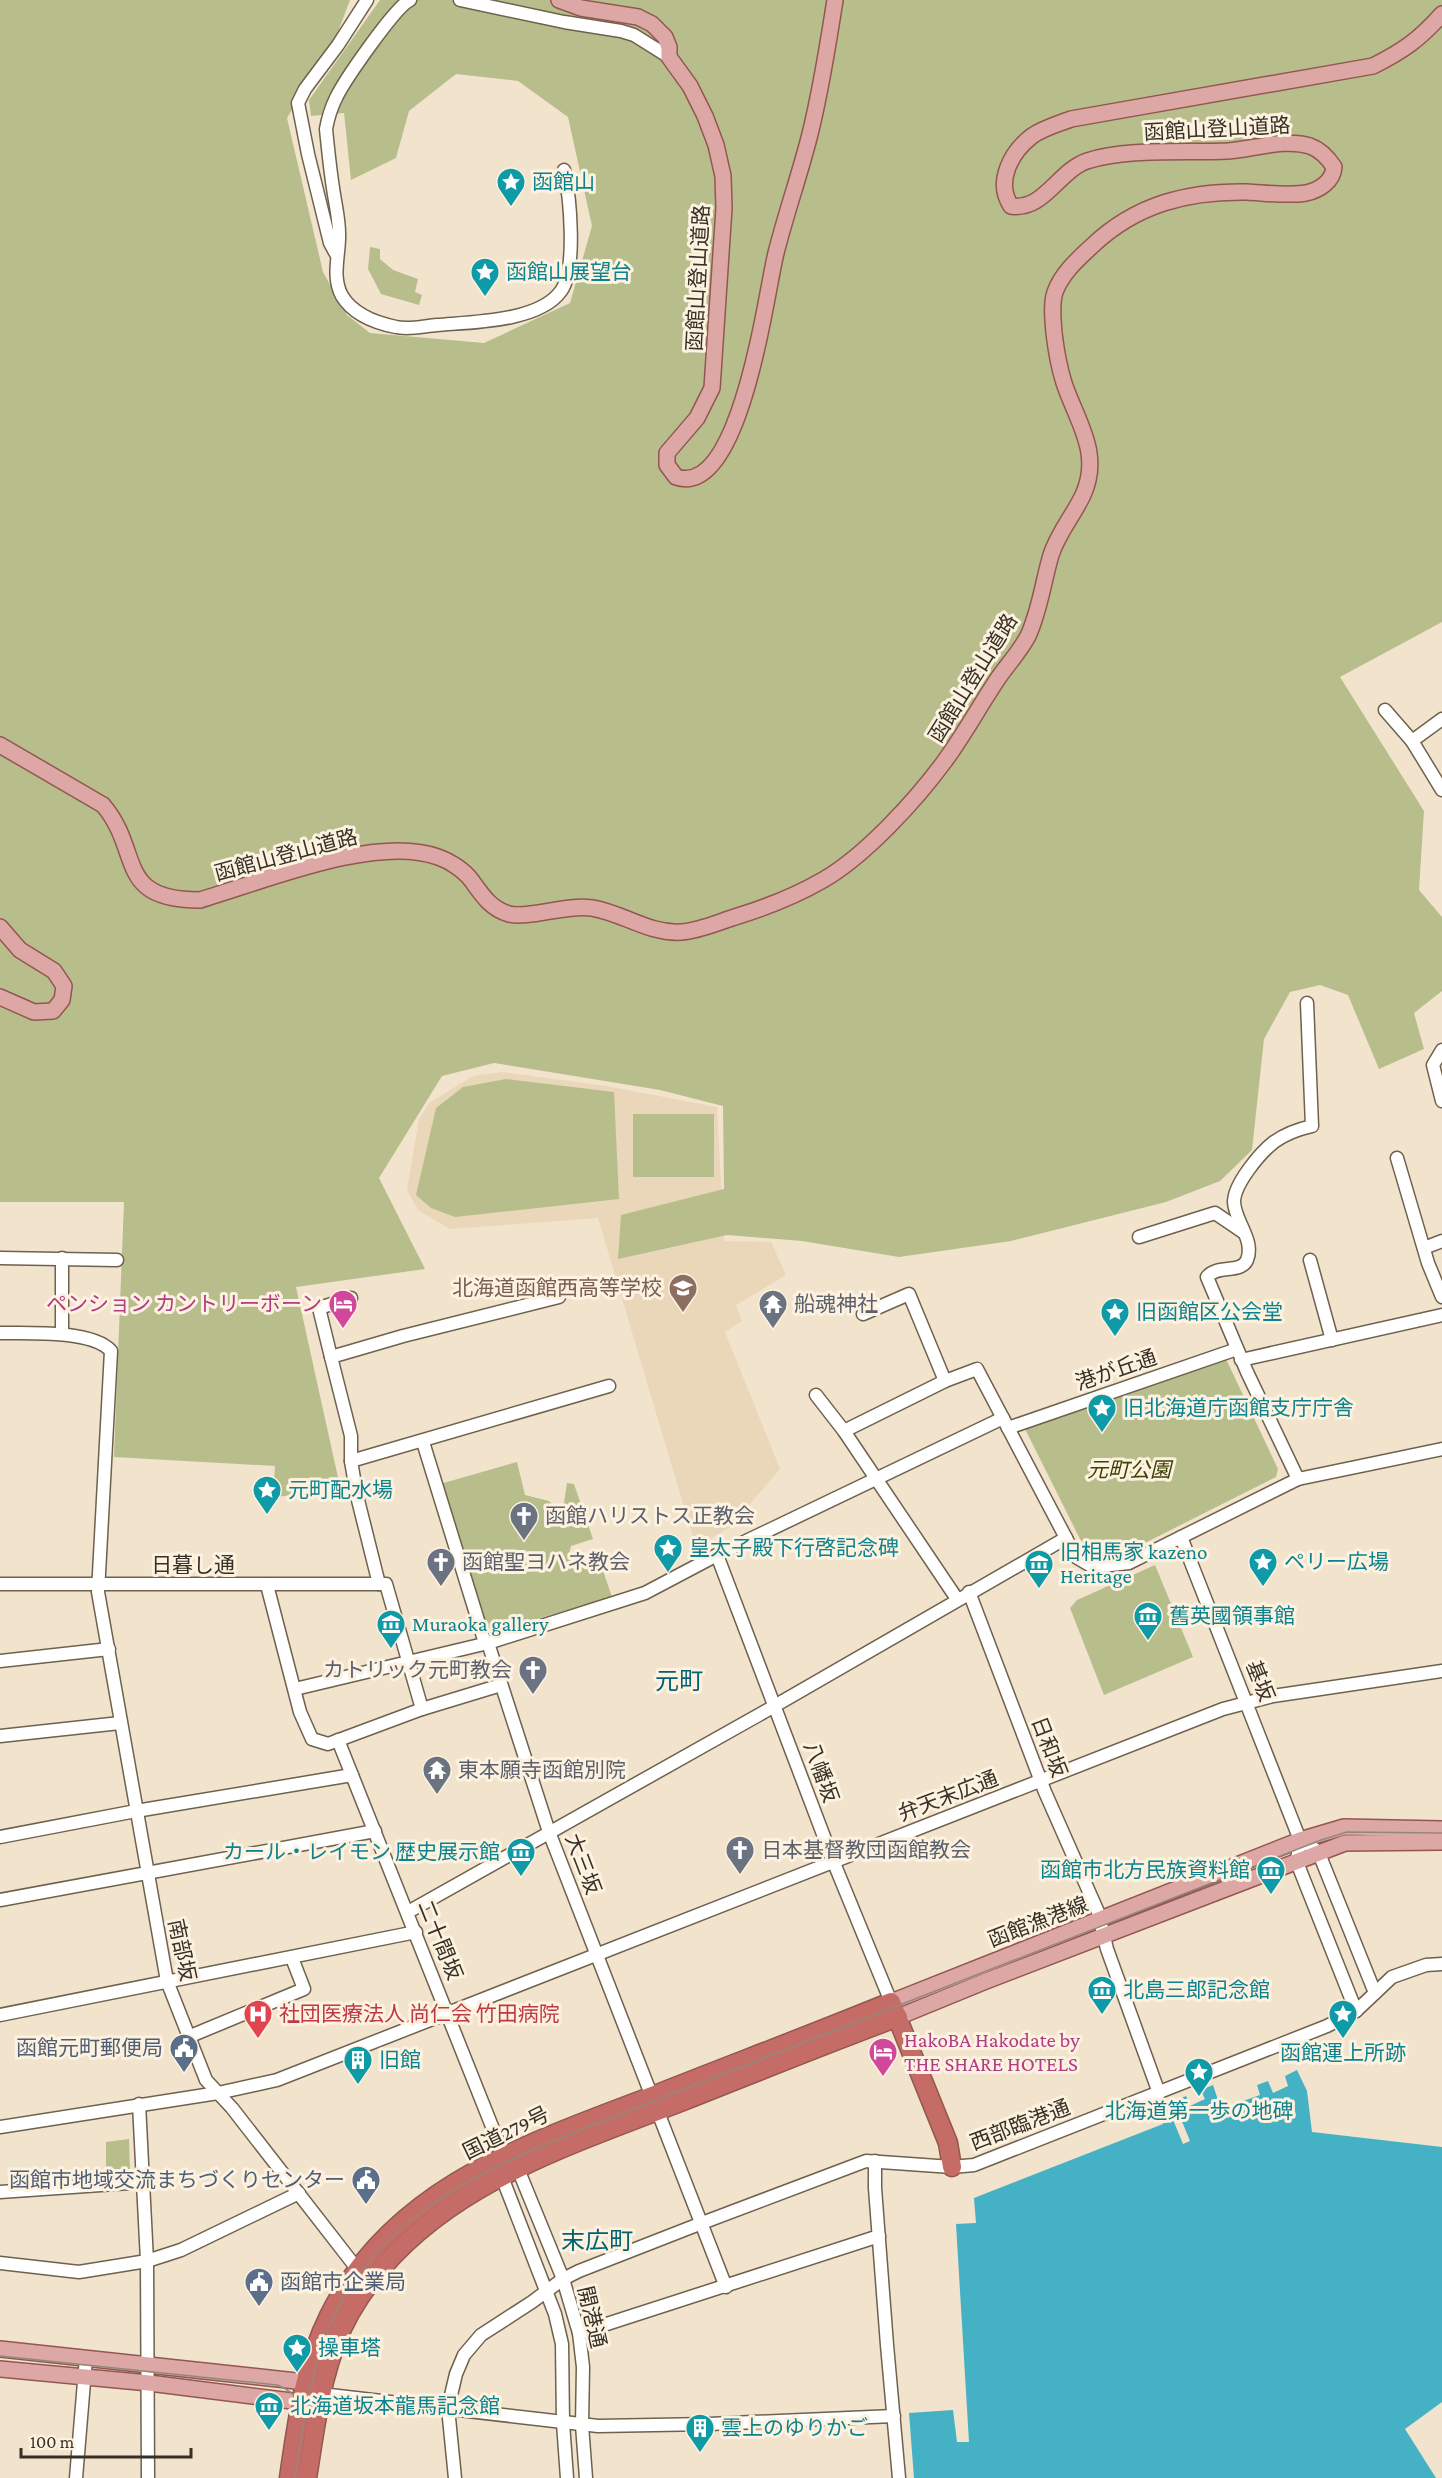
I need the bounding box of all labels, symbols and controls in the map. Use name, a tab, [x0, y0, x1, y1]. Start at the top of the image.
street label: 函館山登山道路	[1143, 113, 1291, 145]
place icon: 函館山	[495, 166, 527, 208]
place label: 函館山	[532, 170, 595, 194]
street label: 函館山登山道路	[682, 204, 714, 352]
place icon: 函館山展望台	[469, 256, 501, 298]
place label: 函館山展望台	[506, 260, 632, 284]
street label: 函館山登山道路	[924, 609, 1022, 747]
street label: 函館山登山道路	[212, 824, 360, 886]
school or university icon: 北海道函館西高等学校	[667, 1272, 699, 1314]
place label: 北海道函館西高等学校	[452, 1276, 662, 1300]
hotel icon: ペンション カントリーボーン	[327, 1288, 359, 1330]
temple icon: 船魂神社	[757, 1288, 789, 1330]
place label: ペンション カントリーボーン	[46, 1292, 322, 1316]
place label: 船魂神社	[794, 1292, 878, 1316]
place icon: 旧函館区公会堂	[1099, 1296, 1131, 1338]
place label: 旧函館区公会堂	[1136, 1300, 1283, 1324]
street label: 港が丘通	[1072, 1345, 1160, 1395]
place icon: 旧北海道庁函館支庁庁舎	[1086, 1392, 1118, 1434]
place label: 旧北海道庁函館支庁庁舎	[1123, 1396, 1354, 1420]
park label: 元町公園	[1087, 1458, 1174, 1482]
place icon: 元町配水場	[251, 1474, 283, 1516]
place label: 元町配水場	[288, 1478, 393, 1502]
church icon: 函館ハリストス正教会	[508, 1500, 540, 1542]
place label: 函館ハリストス正教会	[545, 1504, 755, 1528]
place icon: 皇太子殿下行啓記念碑	[652, 1532, 684, 1574]
place label: 皇太子殿下行啓記念碑	[689, 1536, 899, 1560]
place label: 旧相馬家 kazeno Heritage	[1060, 1540, 1207, 1588]
church icon: 函館聖ヨハネ教会	[425, 1546, 457, 1588]
place icon: ペリー広場	[1247, 1546, 1279, 1588]
museum icon: 旧相馬家 kazeno Heritage	[1023, 1548, 1055, 1590]
place label: 函館聖ヨハネ教会	[462, 1550, 630, 1574]
place label: ペリー広場	[1284, 1550, 1389, 1574]
street label: 日暮し通	[151, 1553, 235, 1577]
museum icon: 舊英國領事館	[1132, 1600, 1164, 1642]
place label: 舊英國領事館	[1169, 1604, 1295, 1628]
museum icon: Muraoka gallery	[375, 1608, 407, 1650]
place label: Muraoka gallery	[412, 1612, 549, 1636]
church icon: カトリック元町教会	[517, 1654, 549, 1696]
street label: 基坂	[1241, 1657, 1279, 1705]
place label: カトリック元町教会	[323, 1658, 512, 1682]
district label: 元町	[655, 1667, 703, 1694]
street label: 日和坂	[1027, 1713, 1071, 1781]
street label: 八幡坂	[799, 1738, 843, 1806]
temple icon: 東本願寺函館別院	[421, 1754, 453, 1796]
place label: 東本願寺函館別院	[458, 1758, 626, 1782]
street label: 弁天末広通	[895, 1766, 1001, 1826]
street label: 大三坂	[561, 1830, 605, 1898]
church icon: 日本基督教団函館教会	[724, 1834, 756, 1876]
museum icon: カール・レイモン 歴史展示館	[505, 1836, 537, 1878]
place label: 日本基督教団函館教会	[761, 1838, 971, 1862]
place label: カール・レイモン 歴史展示館	[223, 1840, 500, 1864]
museum icon: 函館市北方民族資料館	[1255, 1854, 1287, 1896]
place label: 函館市北方民族資料館	[1040, 1858, 1250, 1882]
street label: 函館漁港線	[985, 1892, 1091, 1952]
street label: 二十間坂	[413, 1897, 467, 1983]
street label: 南部坂	[164, 1917, 200, 1983]
museum icon: 北島三郎記念館	[1086, 1974, 1118, 2016]
place label: 北島三郎記念館	[1123, 1978, 1270, 2002]
hospital icon: 社団医療法人 尚仁会 竹田病院	[242, 1998, 274, 2040]
place icon: 函館運上所跡	[1327, 1998, 1359, 2040]
place label: 社団医療法人 尚仁会 竹田病院	[279, 2002, 560, 2026]
place label: HakoBA Hakodate by THE SHARE HOTELS	[904, 2028, 1080, 2076]
public building icon: 函館元町郵便局	[168, 2032, 200, 2074]
place label: 函館元町郵便局	[16, 2036, 163, 2060]
hotel icon: HakoBA Hakodate by THE SHARE HOTELS	[867, 2036, 899, 2078]
place label: 函館運上所跡	[1280, 2041, 1406, 2065]
building icon: 旧館	[342, 2044, 374, 2086]
place label: 旧館	[379, 2048, 421, 2072]
place icon: 北海道第一歩の地碑	[1183, 2056, 1215, 2098]
street label: 西部臨港通	[967, 2095, 1073, 2155]
place label: 北海道第一歩の地碑	[1105, 2099, 1294, 2123]
street label: 国道279号	[459, 2102, 553, 2164]
public building icon: 函館市地域交流まちづくりセンター	[350, 2164, 382, 2206]
place label: 函館市地域交流まちづくりセンター	[9, 2168, 345, 2192]
district label: 末広町	[561, 2227, 633, 2254]
public building icon: 函館市企業局	[243, 2266, 275, 2308]
place label: 函館市企業局	[280, 2270, 406, 2294]
street label: 開港通	[573, 2284, 611, 2350]
place icon: 操車塔	[281, 2332, 313, 2374]
place label: 操車塔	[318, 2336, 381, 2360]
museum icon: 北海道坂本龍馬記念館	[253, 2390, 285, 2432]
place label: 北海道坂本龍馬記念館	[290, 2394, 500, 2418]
building icon: 雲上のゆりかご	[684, 2412, 716, 2454]
place label: 雲上のゆりかご	[721, 2416, 868, 2440]
scale bar	[21, 2421, 190, 2459]
text: 100 m	[30, 2432, 75, 2452]

